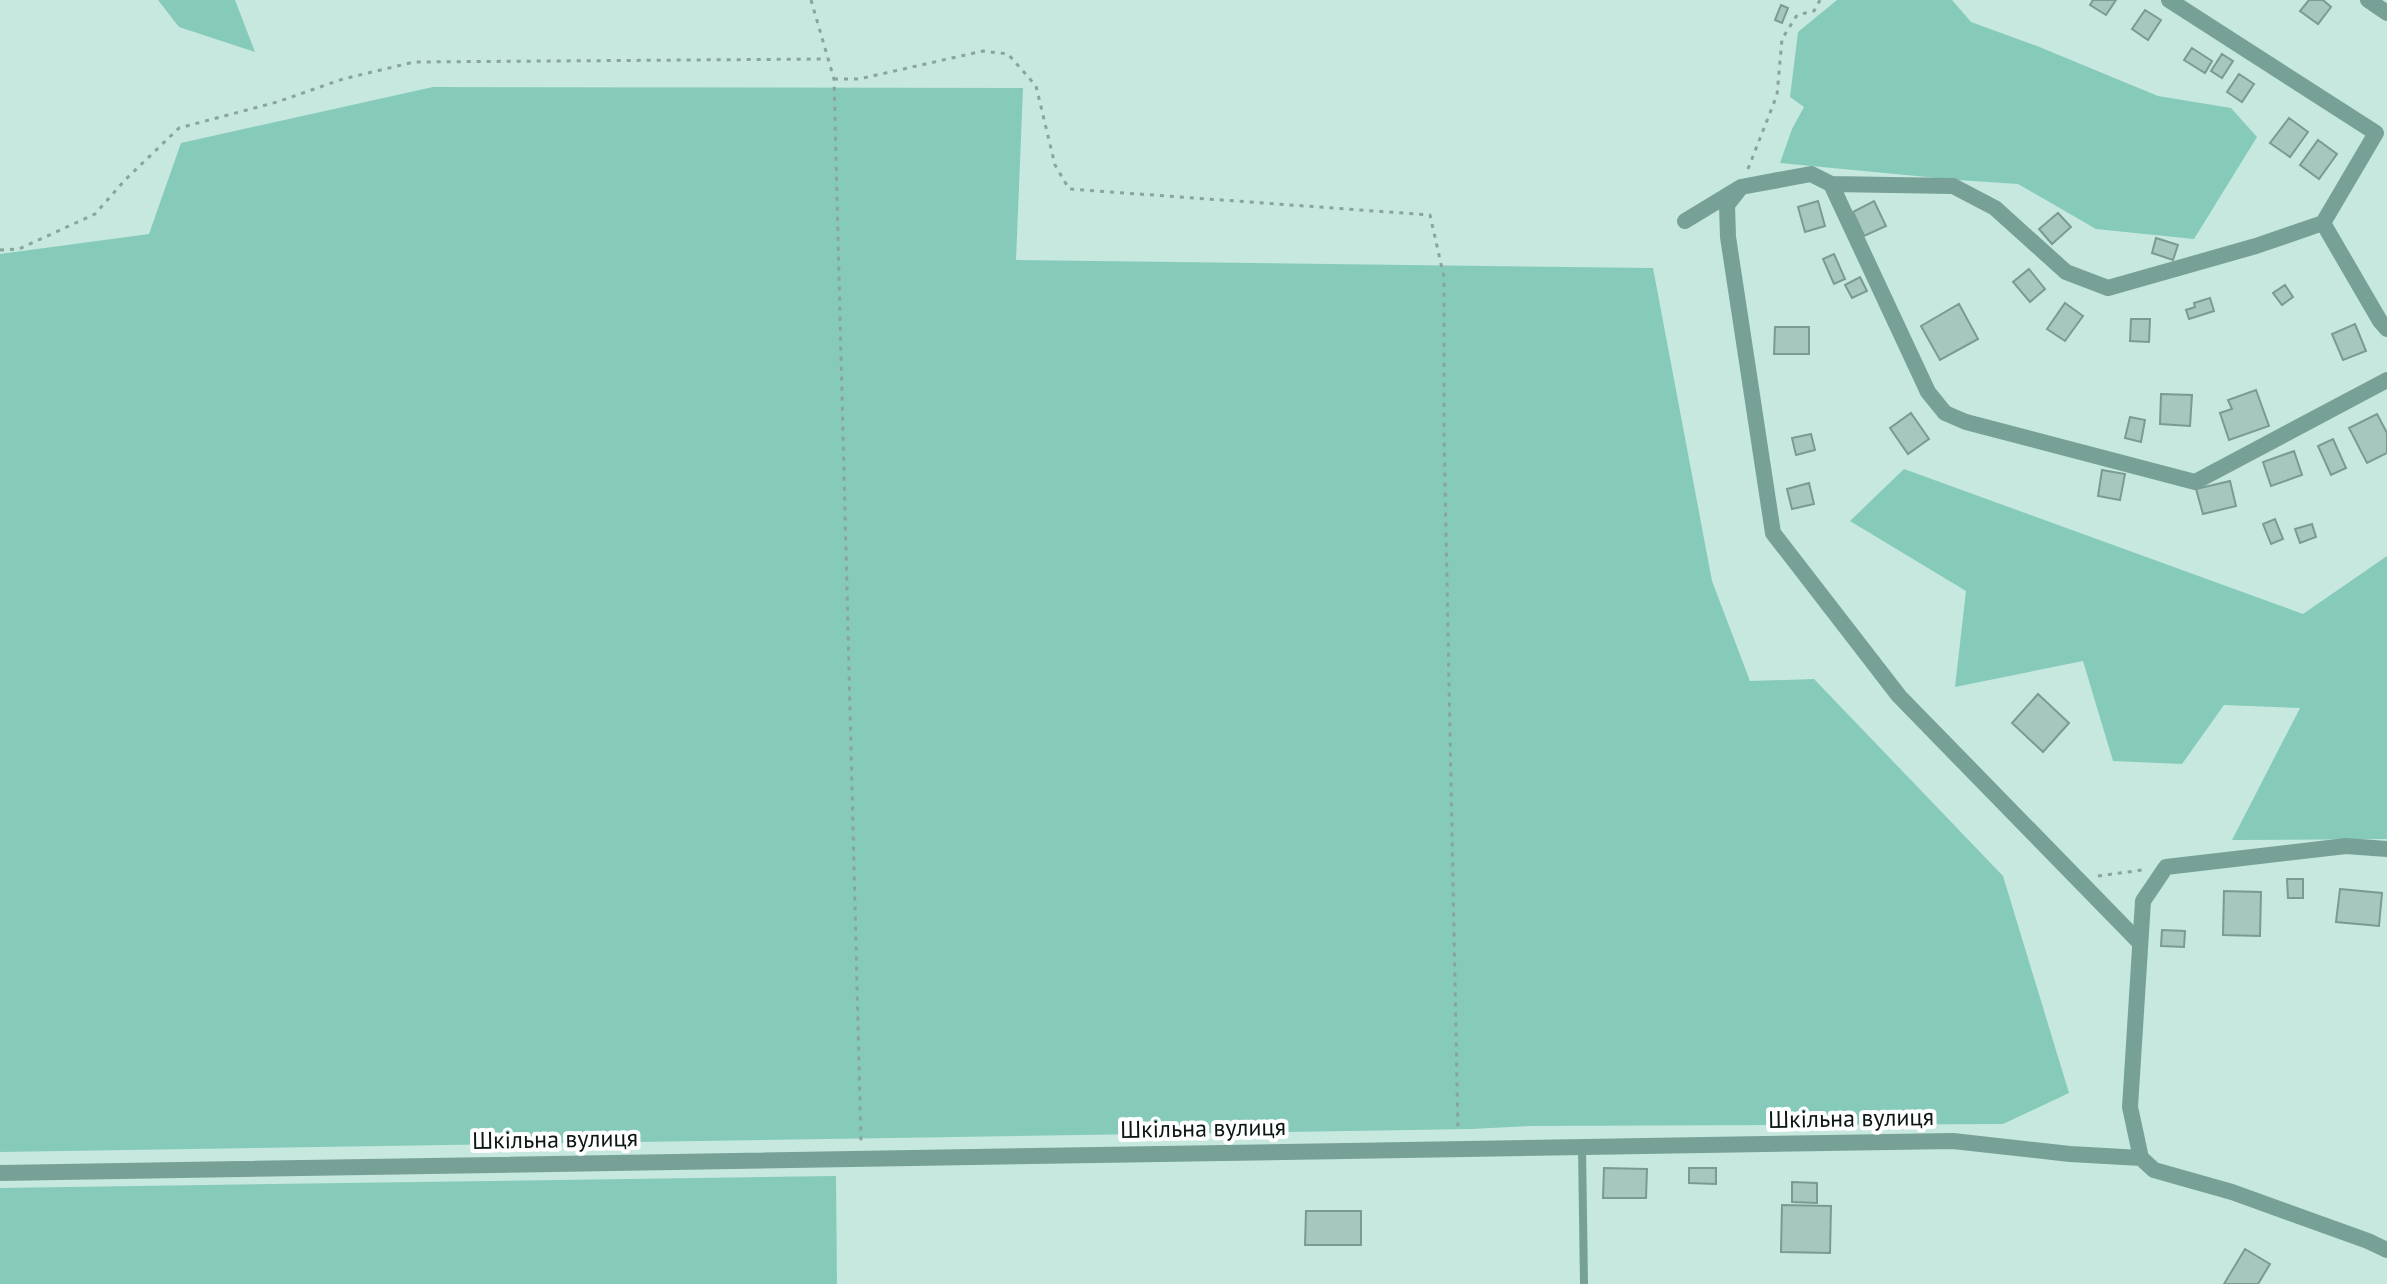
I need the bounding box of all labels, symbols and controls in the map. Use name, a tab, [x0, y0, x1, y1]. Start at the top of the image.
street label: Шкільна вулиця	[1768, 1101, 1934, 1135]
street label: Шкільна вулиця	[1120, 1111, 1286, 1145]
street label: Шкільна вулиця	[472, 1122, 638, 1156]

